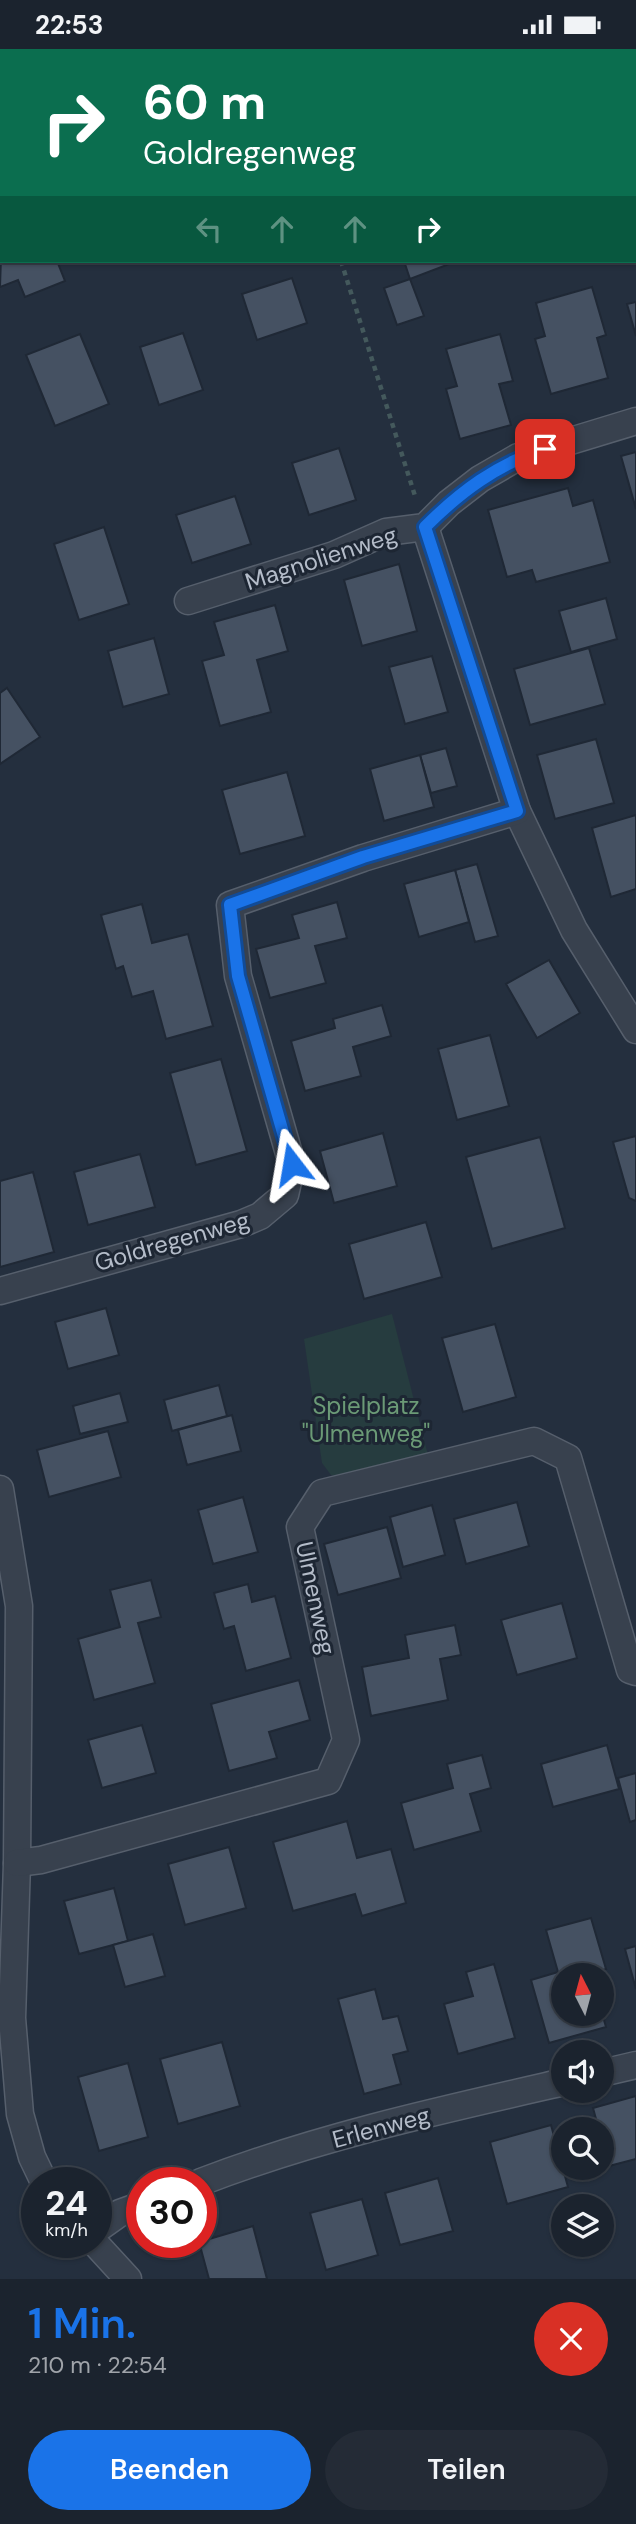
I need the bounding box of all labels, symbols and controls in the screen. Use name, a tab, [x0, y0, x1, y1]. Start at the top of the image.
text: 22:53	[35, 8, 103, 42]
text: 60 m	[143, 70, 266, 134]
icon: right	[28, 77, 119, 168]
text: Goldregenweg	[143, 132, 356, 174]
icon: left	[190, 210, 228, 248]
icon: ahead	[263, 210, 301, 248]
icon: ahead	[336, 210, 374, 248]
icon: right	[409, 210, 447, 248]
pin	[515, 419, 575, 479]
icon: arrive	[526, 430, 564, 468]
street label: Magnolienweg	[241, 519, 401, 597]
position arrow	[255, 1127, 329, 1201]
street label: Goldregenweg	[91, 1204, 253, 1278]
park label: Spielplatz "Ulmenweg"	[302, 1390, 430, 1449]
street label: Ulmenweg	[289, 1539, 343, 1657]
north arrow	[551, 1963, 614, 2027]
map controls	[551, 1963, 614, 2257]
button: sound	[551, 2040, 614, 2103]
street label: Erlenweg	[329, 2099, 433, 2155]
button: search	[551, 2117, 614, 2180]
speed limit sign: 30	[126, 2167, 217, 2258]
text: 24	[45, 2180, 88, 2226]
button: layers	[551, 2194, 614, 2257]
text: km/h	[45, 2218, 88, 2242]
text: 1 Min.	[28, 2296, 136, 2351]
button: close	[534, 2302, 608, 2376]
text: 210 m · 22:54	[28, 2350, 167, 2380]
button: Beenden	[28, 2430, 311, 2510]
button: Teilen	[325, 2430, 608, 2510]

